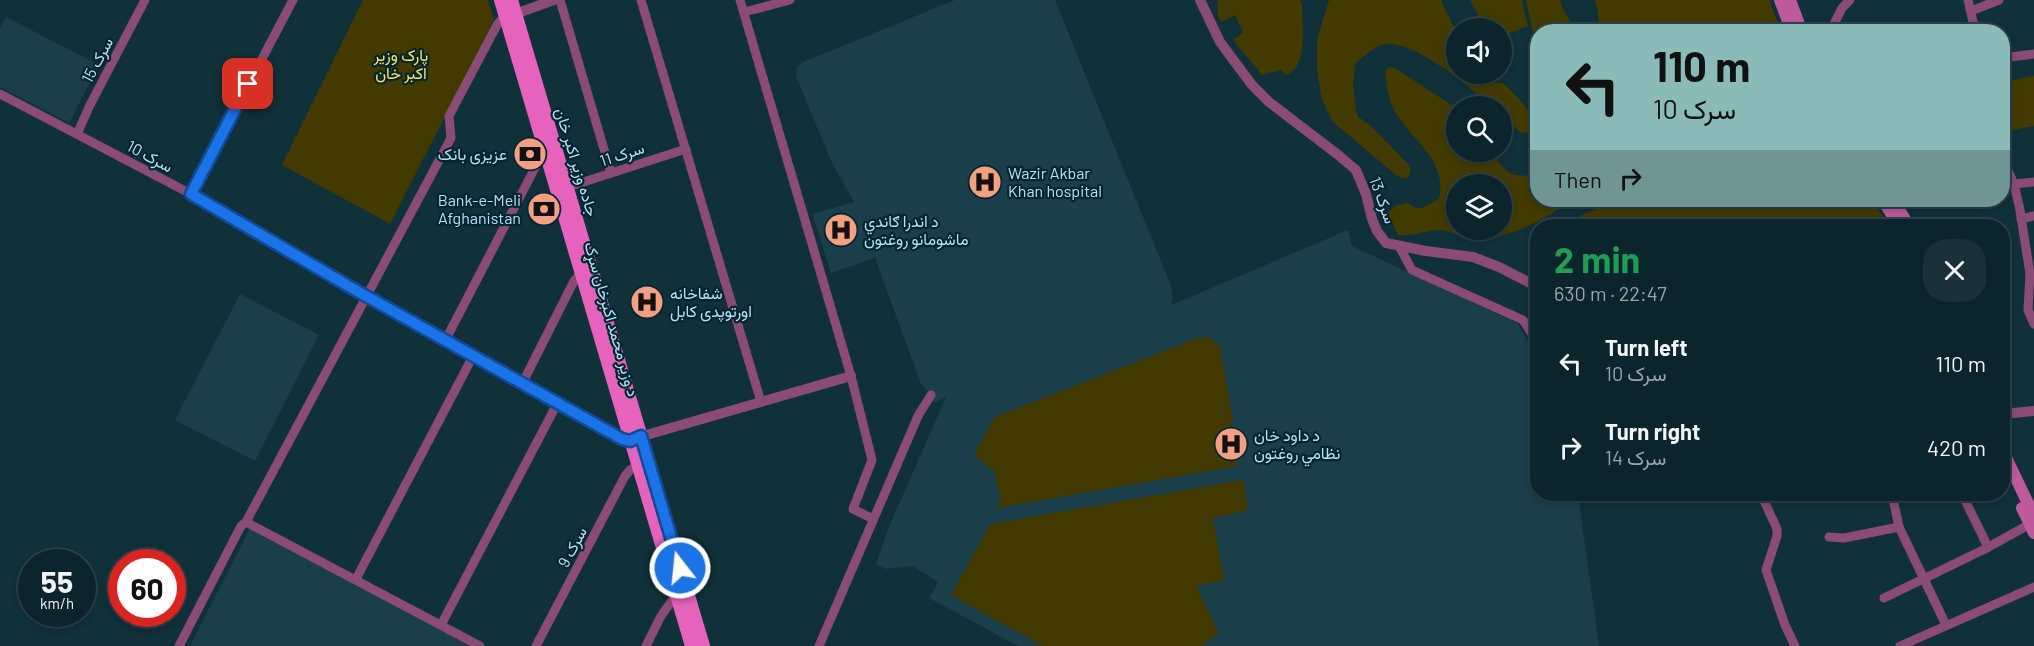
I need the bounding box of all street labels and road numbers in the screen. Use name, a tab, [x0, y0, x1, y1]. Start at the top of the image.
street label: سرک 15	[77, 34, 118, 87]
street label: جاده وزیر اکبر خان	[550, 105, 603, 219]
street label: سرک 10	[123, 136, 176, 177]
street label: سرک 11	[597, 137, 647, 172]
street label: سرک 13	[1364, 174, 1401, 226]
street label: د وزیر محمد اکبرخان سړک	[578, 239, 644, 399]
street label: سرک 9	[553, 523, 592, 571]

